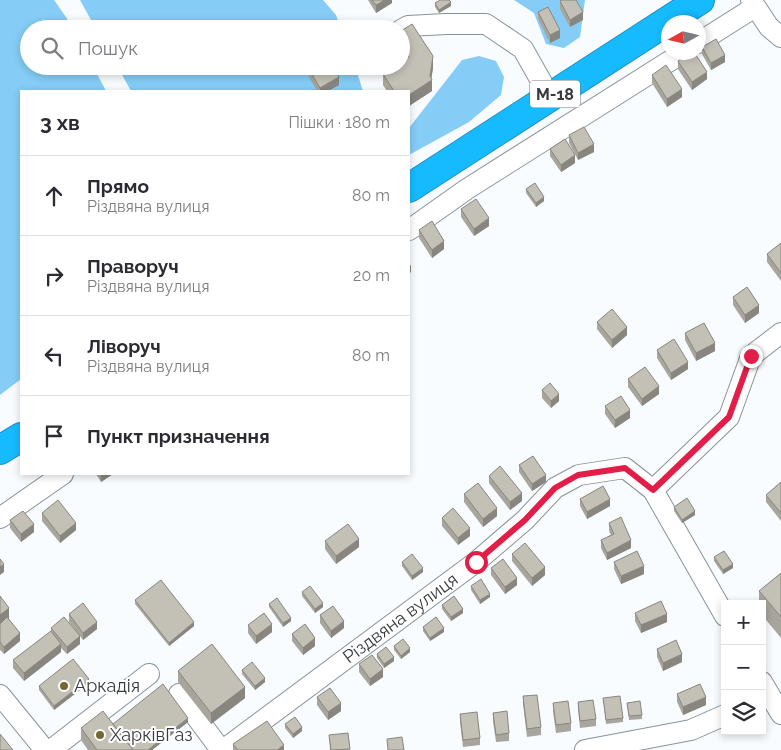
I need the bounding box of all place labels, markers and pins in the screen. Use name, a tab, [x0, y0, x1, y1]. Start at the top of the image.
place label: Аркадія	[74, 675, 140, 696]
marker: Аркадія	[58, 680, 70, 692]
place label: ХарківГаз	[110, 724, 193, 745]
marker: ХарківГаз	[94, 729, 106, 741]

